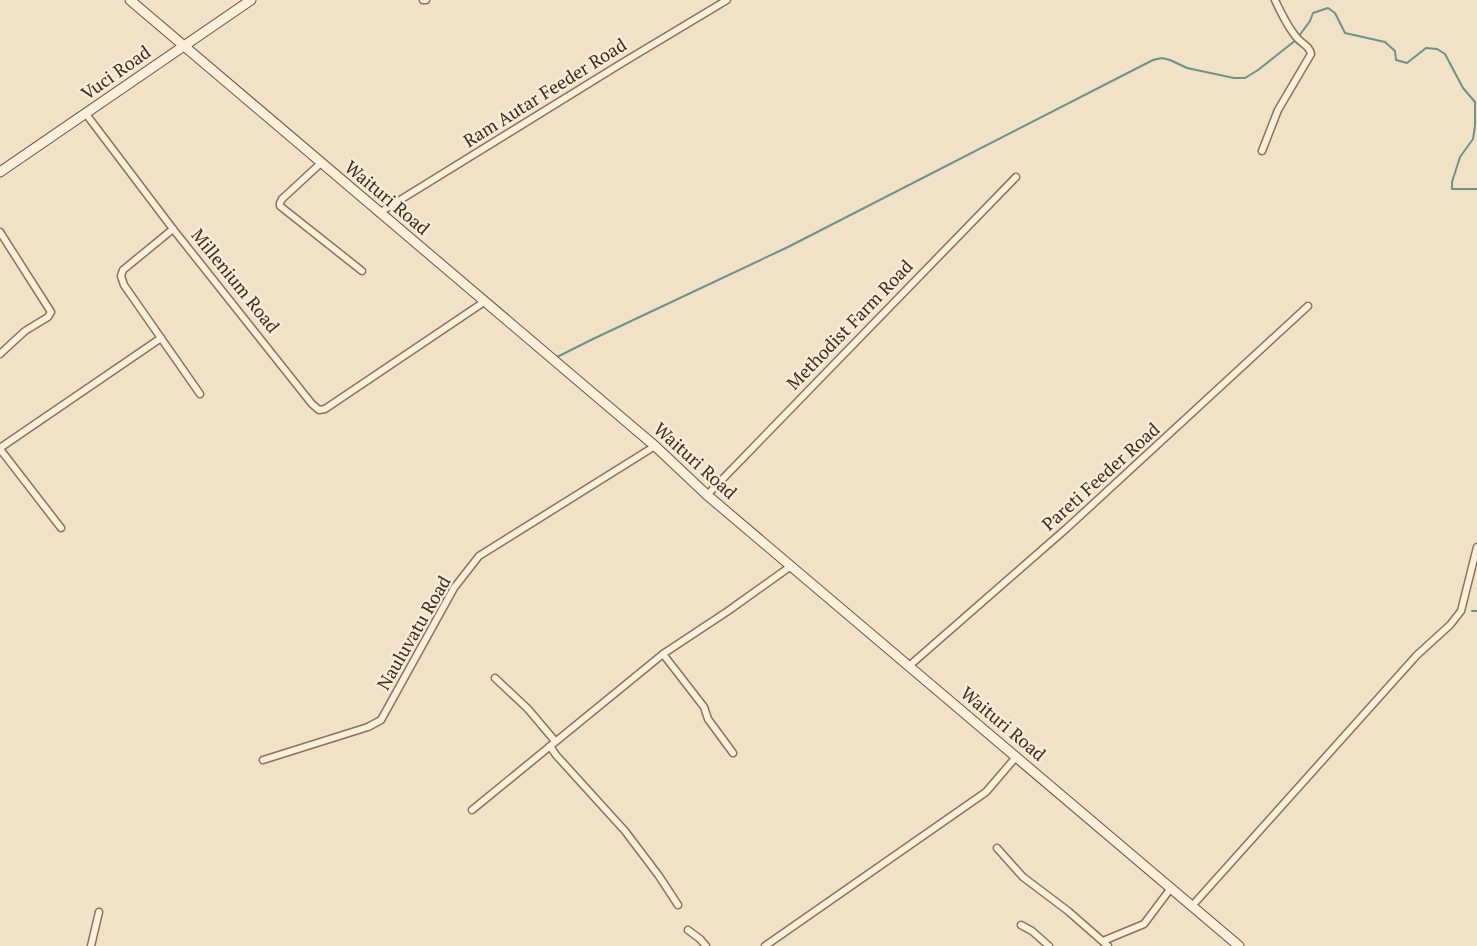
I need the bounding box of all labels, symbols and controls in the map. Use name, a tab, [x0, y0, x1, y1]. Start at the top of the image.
street label: Ram Autar Feeder Road	[458, 32, 631, 152]
street label: Vuci Road	[76, 40, 155, 105]
street label: Waituri Road	[340, 155, 435, 240]
street label: Millenium Road	[186, 223, 285, 337]
street label: Methodist Farm Road	[781, 254, 918, 394]
street label: Waituri Road	[649, 417, 742, 504]
street label: Pareti Feeder Road	[1036, 417, 1164, 536]
street label: Nauluvatu Road	[371, 571, 456, 694]
street label: Waituri Road	[956, 681, 1051, 766]

